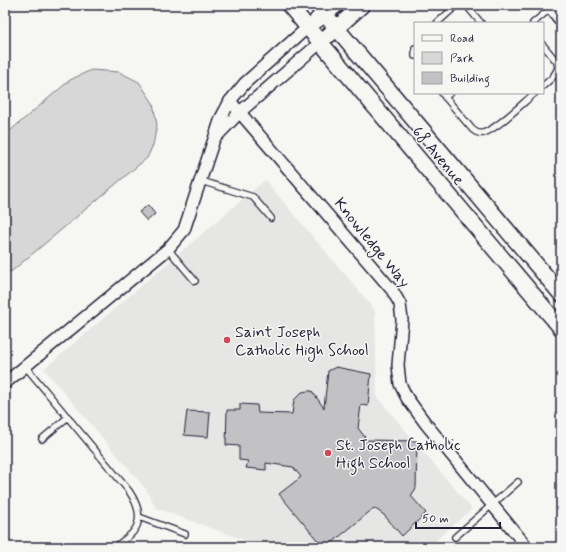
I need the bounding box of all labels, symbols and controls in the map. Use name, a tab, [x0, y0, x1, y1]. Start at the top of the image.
legend	[414, 22, 544, 94]
text: Road	[450, 31, 474, 47]
text: Park	[450, 51, 474, 67]
text: Building	[450, 71, 490, 88]
street label: 68 Avenue	[407, 122, 469, 190]
street label: Knowledge Way	[328, 194, 415, 293]
place label: Saint Joseph Catholic High School	[235, 322, 369, 362]
marker: Saint Joseph Catholic High School	[222, 335, 232, 345]
place label: St. Joseph Catholic High School	[336, 435, 461, 475]
marker: St. Joseph Catholic High School	[323, 448, 333, 458]
scale bar	[416, 504, 500, 530]
text: 50 m	[422, 511, 449, 527]

